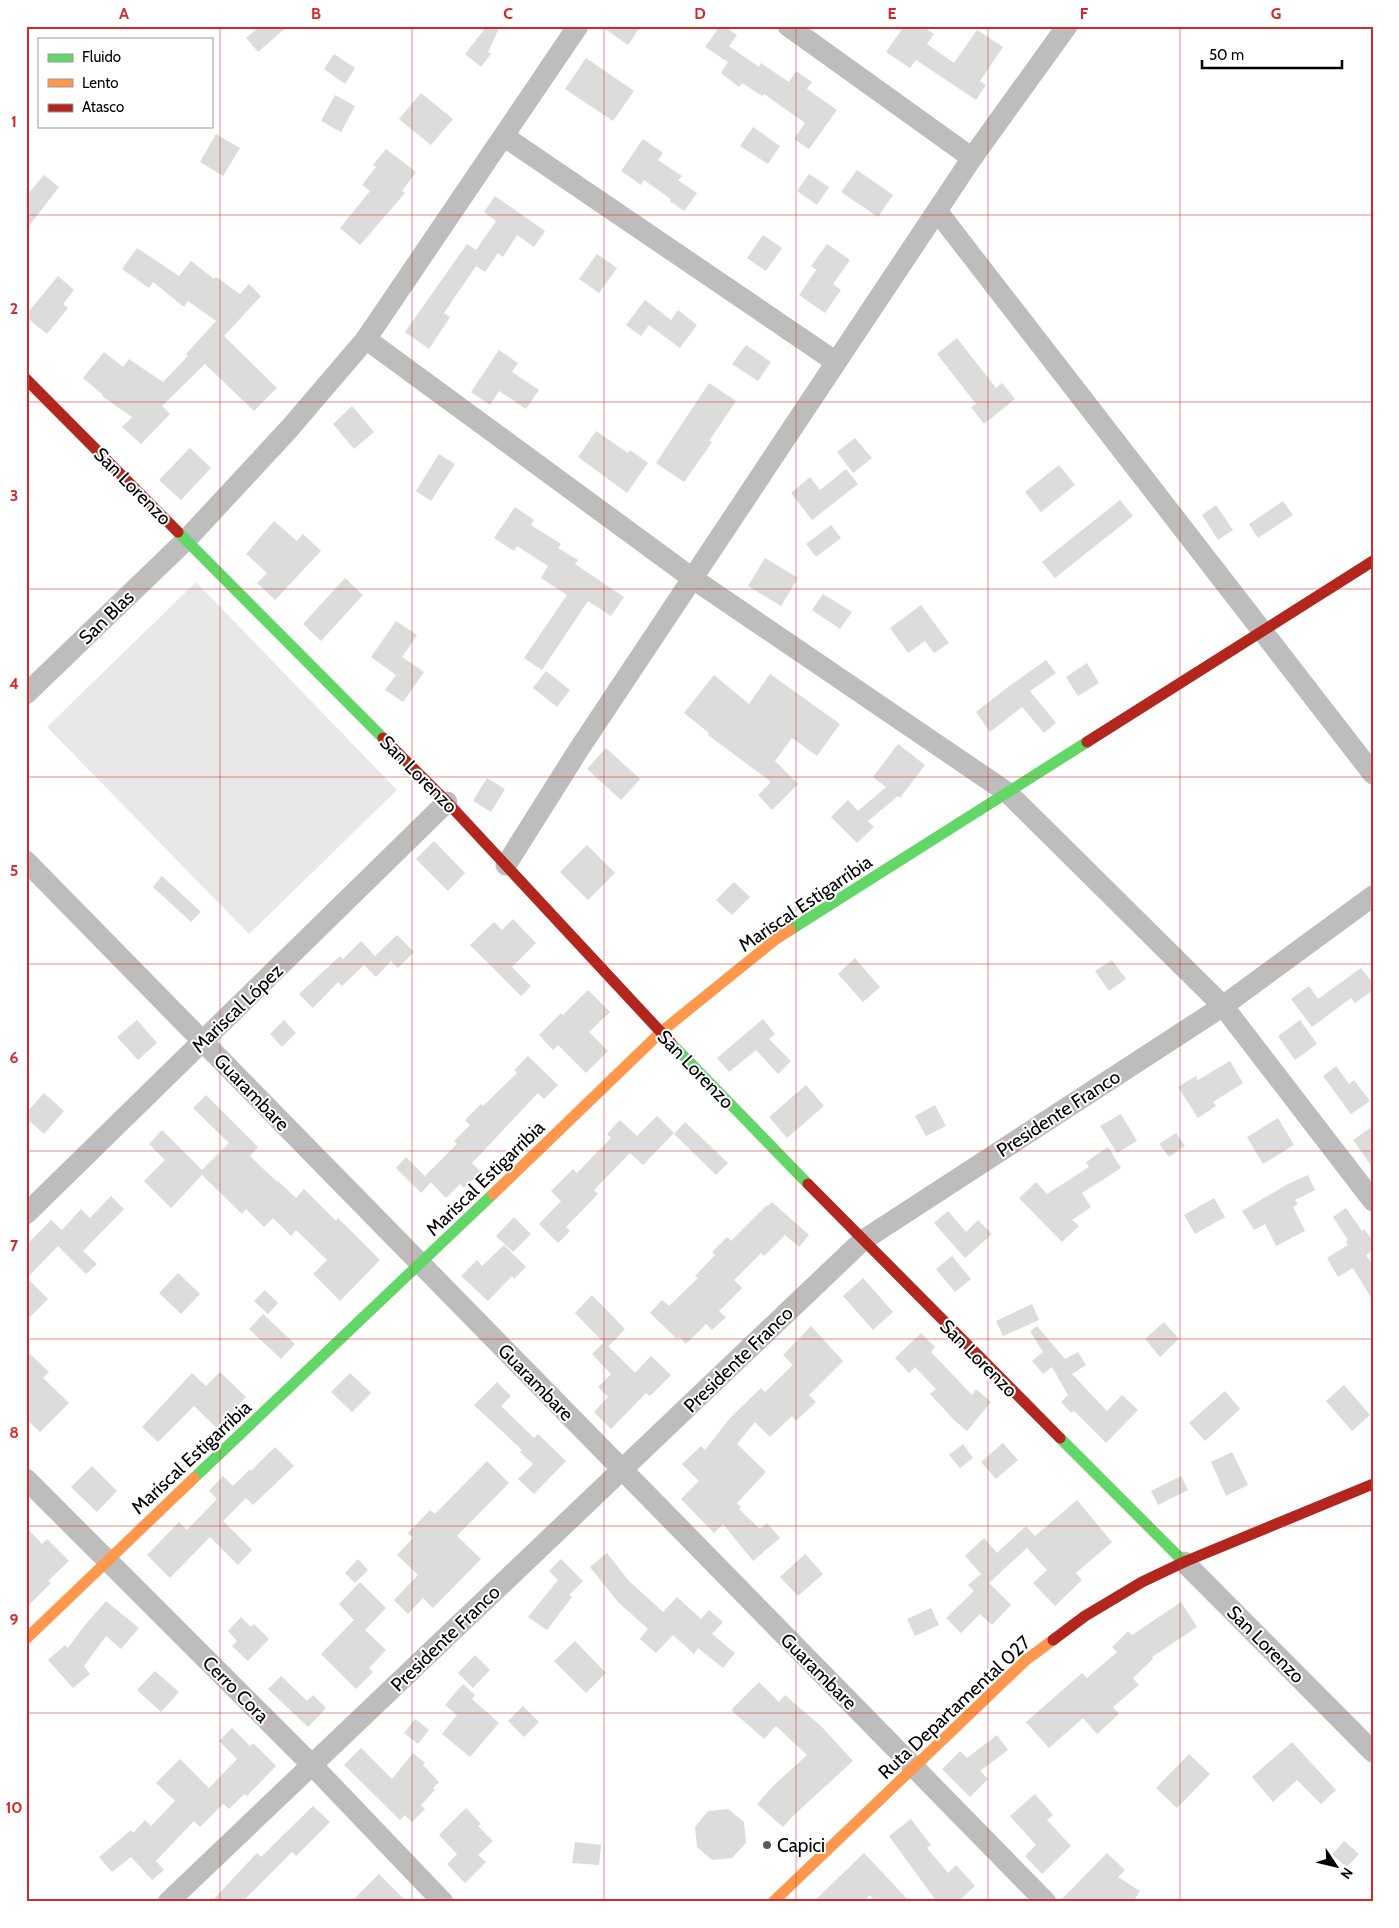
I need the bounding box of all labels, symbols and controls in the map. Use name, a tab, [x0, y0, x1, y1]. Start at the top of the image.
text: A	[119, 4, 129, 23]
text: B	[311, 4, 321, 23]
text: C	[503, 4, 513, 23]
text: D	[694, 4, 706, 23]
text: E	[887, 4, 897, 23]
text: F	[1080, 4, 1089, 23]
text: G	[1271, 4, 1281, 23]
legend	[38, 38, 212, 128]
scale bar	[1202, 38, 1342, 70]
text: 50 m	[1209, 46, 1244, 64]
text: Fluido	[82, 48, 121, 66]
text: Lento	[82, 74, 119, 92]
text: Atasco	[82, 98, 124, 116]
text: 1	[11, 112, 17, 131]
text: 2	[10, 299, 18, 318]
street label: San Lorenzo	[89, 443, 176, 530]
text: 3	[10, 486, 18, 505]
street label: San Blas	[74, 585, 139, 649]
text: 4	[9, 674, 19, 693]
street label: San Lorenzo	[375, 731, 462, 818]
street label: Mariscal Estigarribia	[734, 850, 876, 957]
text: 5	[10, 861, 18, 880]
street label: Mariscal López	[187, 959, 288, 1058]
street label: San Lorenzo	[653, 1025, 739, 1113]
text: 6	[10, 1048, 19, 1067]
street label: Guarambare	[209, 1049, 294, 1136]
street label: Presidente Franco	[992, 1065, 1124, 1162]
street label: Mariscal Estigarribia	[421, 1116, 549, 1241]
text: 7	[10, 1236, 19, 1255]
street label: Presidente Franco	[679, 1301, 798, 1417]
street label: San Lorenzo	[935, 1315, 1022, 1402]
street label: Guarambare	[493, 1339, 578, 1426]
street label: Mariscal Estigarribia	[126, 1396, 256, 1519]
text: 8	[9, 1423, 19, 1442]
street label: Presidente Franco	[386, 1580, 505, 1696]
street label: San Lorenzo	[1222, 1601, 1309, 1688]
text: 9	[10, 1610, 19, 1629]
street label: Guarambare	[776, 1628, 862, 1715]
street label: Ruta Departamental 027	[874, 1631, 1035, 1784]
street label: Cerro Cora	[198, 1651, 274, 1727]
text: 10	[5, 1798, 23, 1817]
place label: Capici	[777, 1834, 825, 1857]
marker: Capici	[761, 1839, 773, 1851]
north arrow	[1312, 1840, 1362, 1890]
text: N	[1336, 1864, 1357, 1883]

